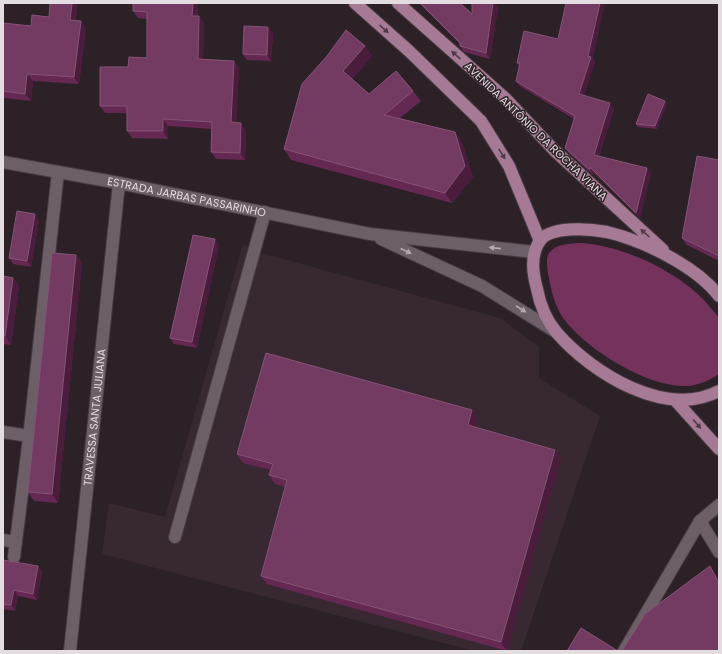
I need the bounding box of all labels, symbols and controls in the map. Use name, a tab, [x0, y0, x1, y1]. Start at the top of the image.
one-way arrow	[379, 24, 389, 34]
one-way arrow	[450, 50, 461, 59]
street label: AVENIDA ANTÔNIO DA ROCHA VIANA	[461, 58, 612, 204]
one-way arrow	[498, 148, 505, 160]
street label: ESTRADA JARBAS PASSARINHO	[106, 173, 268, 221]
one-way arrow	[640, 229, 649, 238]
one-way arrow	[489, 245, 501, 251]
one-way arrow	[400, 248, 412, 254]
one-way arrow	[516, 306, 527, 313]
street label: TRAVESSA SANTA JULIANA	[79, 347, 110, 487]
one-way arrow	[692, 420, 701, 429]

